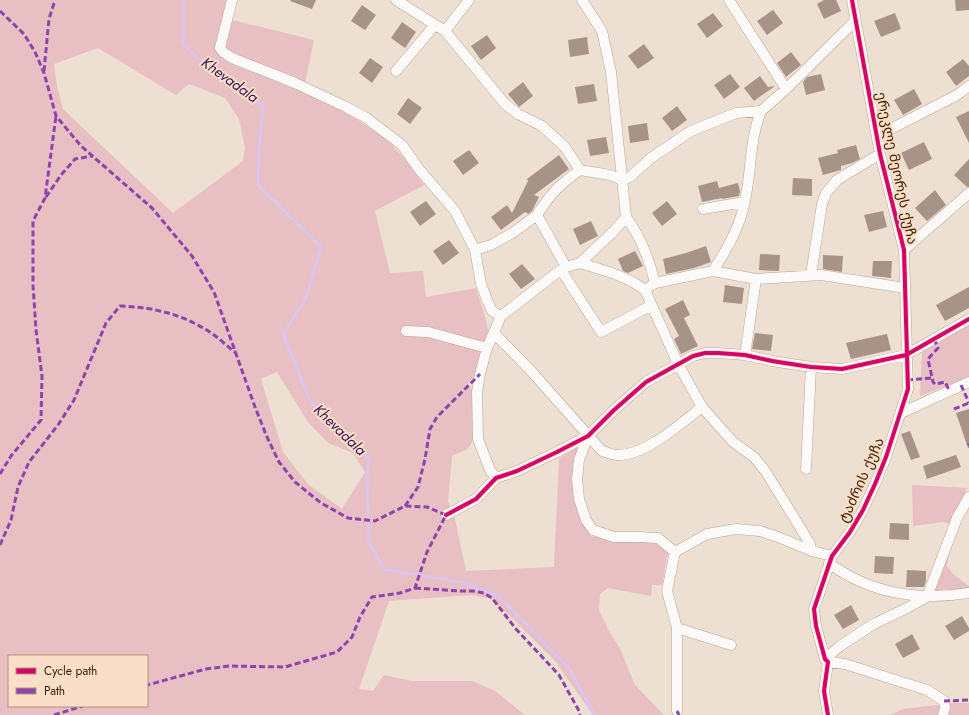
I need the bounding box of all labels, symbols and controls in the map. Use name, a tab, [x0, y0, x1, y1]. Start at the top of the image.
water label: Khevadala	[197, 52, 264, 109]
street label: ერეკლე მეორეს ქუჩა	[871, 90, 923, 246]
water label: Khevadala	[309, 399, 372, 461]
street label: ტაძრის ქუჩა	[833, 434, 889, 526]
legend	[8, 655, 148, 707]
text: Cycle path	[44, 662, 97, 680]
text: Path	[44, 682, 65, 700]

